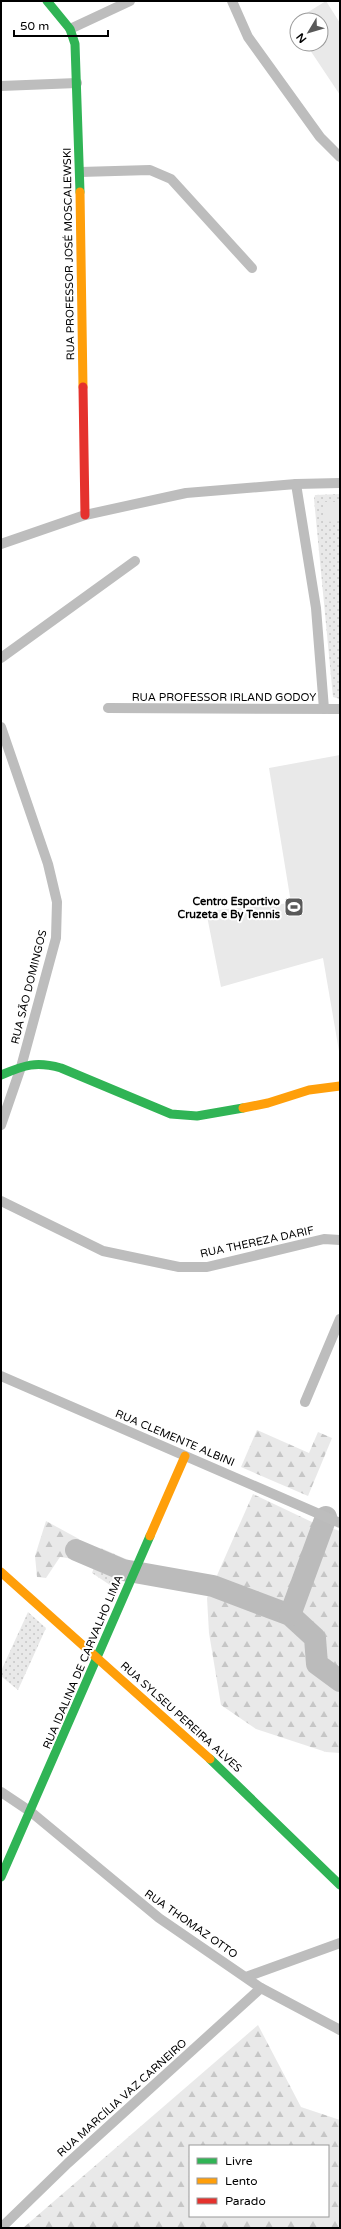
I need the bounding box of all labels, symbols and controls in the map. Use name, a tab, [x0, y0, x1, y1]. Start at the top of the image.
scale bar	[14, 12, 108, 38]
north arrow	[289, 12, 329, 52]
text: 50 m	[20, 19, 49, 33]
text: N	[294, 30, 309, 45]
street label: RUA PROFESSOR JOSÉ MOSCALEWSKI	[60, 148, 77, 360]
street label: RUA PROFESSOR IRLAND GODOY	[132, 691, 316, 704]
place label: Centro Esportivo Cruzeta e By Tennis	[178, 895, 281, 922]
sports icon: Centro Esportivo Cruzeta e By Tennis	[283, 896, 305, 918]
street label: RUA SÃO DOMINGOS	[8, 928, 50, 1046]
street label: RUA THEREZA DARIF	[199, 1224, 315, 1260]
street label: RUA CLEMENTE ALBINI	[113, 1407, 237, 1469]
street label: RUA IDALINA DE CARVALHO LIMA	[40, 1573, 126, 1751]
street label: RUA SYLSEU PEREIRA ALVES	[118, 1659, 245, 1775]
street label: RUA THOMAZ OTTO	[142, 1887, 240, 1961]
street label: RUA MARCÍLIA VAZ CARNEIRO	[54, 2036, 189, 2160]
legend	[189, 2145, 329, 2217]
text: Livre	[225, 2154, 253, 2168]
text: Lento	[225, 2174, 258, 2188]
text: Parado	[225, 2194, 266, 2208]

